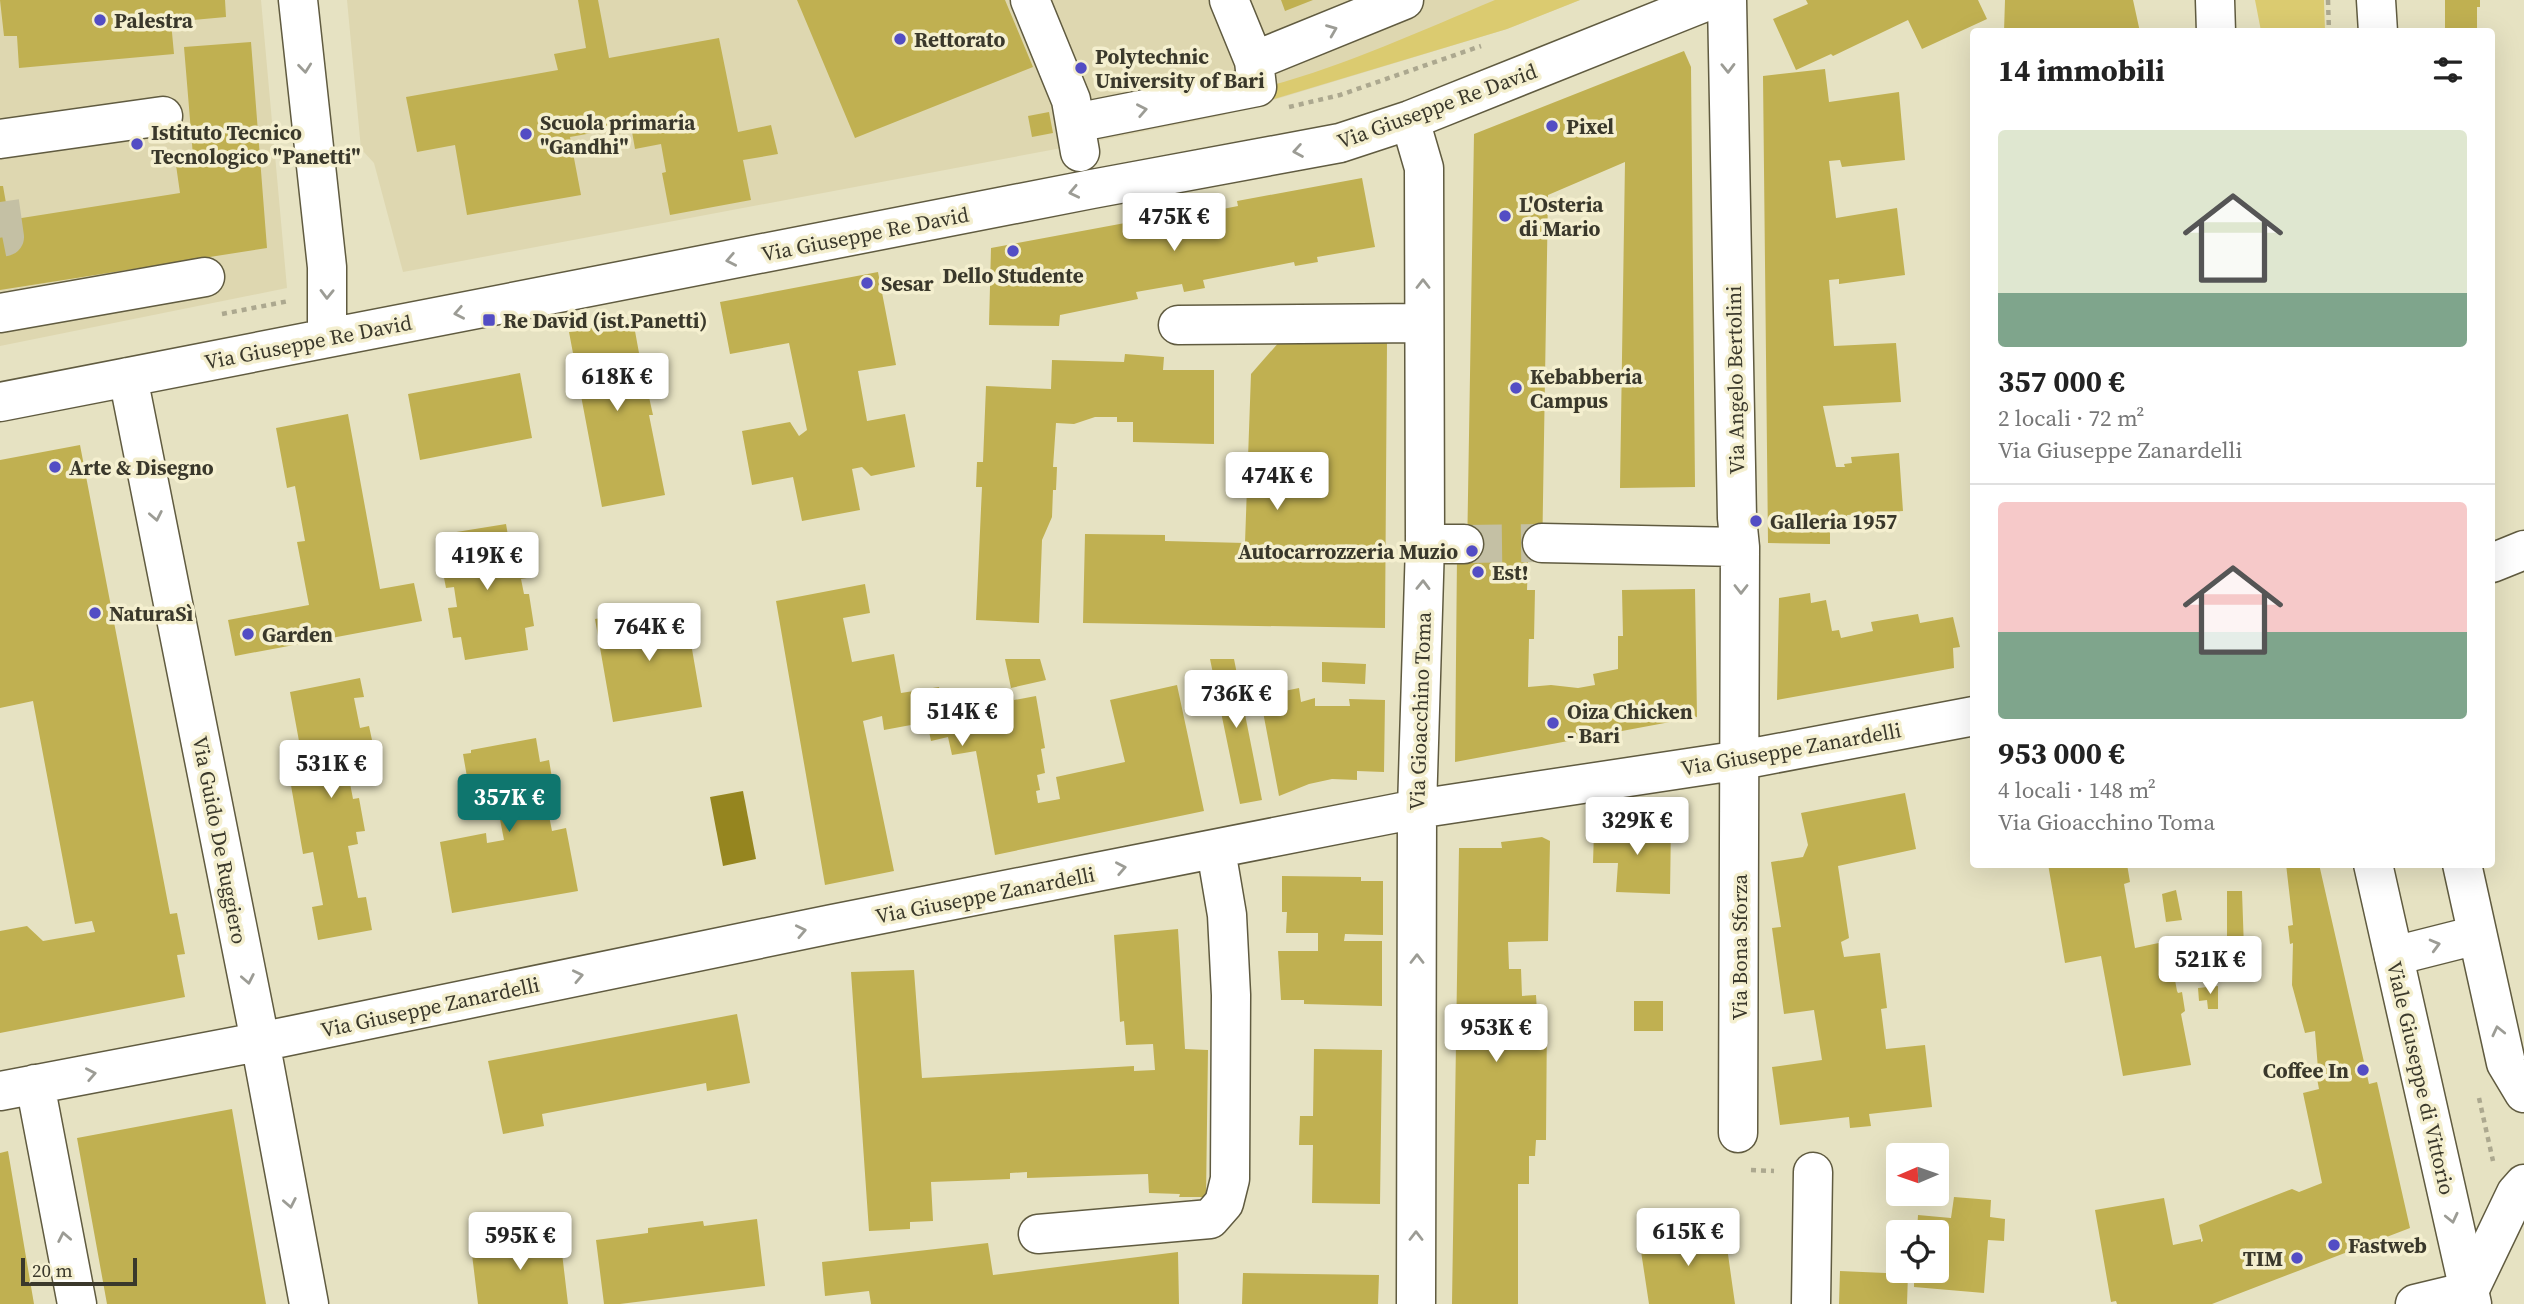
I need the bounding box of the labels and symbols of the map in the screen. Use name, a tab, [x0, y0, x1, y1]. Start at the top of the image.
place label: Palestra	[114, 6, 194, 35]
marker: Palestra	[92, 12, 108, 28]
one-way arrow	[1325, 24, 1337, 38]
place label: Rettorato	[914, 25, 1006, 54]
marker: Rettorato	[892, 31, 908, 47]
place label: Polytechnic University of Bari	[1095, 42, 1265, 95]
street label: Via Giuseppe Re David	[1333, 56, 1541, 156]
marker: Polytechnic University of Bari	[1073, 60, 1089, 76]
one-way arrow	[297, 62, 312, 74]
one-way arrow	[1721, 63, 1736, 74]
one-way arrow	[1136, 103, 1148, 118]
place label: Scuola primaria "Gandhi"	[540, 108, 696, 161]
place label: Pixel	[1566, 112, 1614, 141]
place label: Istituto Tecnico Tecnologico "Panetti"	[151, 118, 361, 171]
marker: Pixel	[1544, 118, 1560, 134]
marker: Scuola primaria "Gandhi"	[518, 126, 534, 142]
marker: Istituto Tecnico Tecnologico "Panetti"	[129, 136, 145, 152]
one-way arrow	[1292, 143, 1304, 158]
one-way arrow	[1068, 184, 1080, 199]
place label: L'Osteria di Mario	[1519, 190, 1604, 243]
pin: 475K €	[1117, 194, 1231, 253]
street label: Via Giuseppe Re David	[759, 200, 971, 268]
marker: L'Osteria di Mario	[1497, 208, 1513, 224]
marker: Dello Studente	[1005, 243, 1021, 259]
one-way arrow	[725, 252, 737, 267]
place label: Dello Studente	[942, 261, 1084, 290]
place label: Sesar	[881, 269, 934, 298]
marker: Sesar	[859, 275, 875, 291]
one-way arrow	[1415, 278, 1431, 289]
street label: Via Angelo Bertolini	[1719, 285, 1751, 475]
one-way arrow	[319, 289, 335, 300]
one-way arrow	[453, 305, 465, 320]
place label: Re David (ist.Panetti)	[503, 306, 707, 335]
street label: Via Giuseppe Re David	[202, 308, 414, 376]
marker: Re David (ist.Panetti)	[481, 312, 497, 328]
pin: 618K €	[560, 354, 674, 413]
place label: Kebabberia Campus	[1530, 362, 1643, 415]
marker: Kebabberia Campus	[1508, 380, 1524, 396]
pin: 474K €	[1220, 452, 1334, 512]
place label: Arte & Disegno	[69, 453, 214, 482]
marker: Arte & Disegno	[47, 459, 63, 475]
place label: Galleria 1957	[1770, 507, 1897, 536]
one-way arrow	[147, 510, 162, 522]
marker: Galleria 1957	[1748, 513, 1764, 529]
pin: 419K €	[430, 532, 544, 592]
place label: Autocarrozzeria Muzio	[1238, 537, 1458, 566]
marker: Autocarrozzeria Muzio	[1464, 543, 1480, 559]
place label: Est!	[1492, 558, 1529, 587]
marker: Est!	[1470, 564, 1486, 580]
one-way arrow	[1416, 579, 1431, 590]
one-way arrow	[1733, 584, 1748, 595]
place label: NaturaSì	[109, 599, 194, 628]
pin: 764K €	[592, 604, 706, 663]
marker: NaturaSì	[87, 605, 103, 621]
street label: Via Gioacchino Toma	[1402, 611, 1438, 811]
place label: Garden	[262, 620, 333, 649]
marker: Garden	[240, 626, 256, 642]
pin: 736K €	[1179, 670, 1293, 730]
pin: 514K €	[905, 688, 1019, 748]
place label: Oiza Chicken - Bari	[1567, 697, 1693, 750]
marker: Oiza Chicken - Bari	[1545, 715, 1561, 731]
street label: Via Giuseppe Zanardelli	[1679, 715, 1903, 783]
street label: Via Guido De Ruggiero	[186, 734, 254, 946]
pin: 531K €	[274, 740, 388, 800]
pin: 357K €	[452, 774, 566, 834]
pin: 329K €	[1580, 798, 1694, 857]
street label: Via Giuseppe Zanardelli	[873, 859, 1097, 931]
one-way arrow	[1115, 862, 1127, 877]
street label: Via Bona Sforza	[1725, 873, 1754, 1020]
one-way arrow	[795, 924, 807, 939]
pin: 521K €	[2153, 936, 2267, 996]
one-way arrow	[2429, 939, 2441, 953]
one-way arrow	[1409, 954, 1425, 964]
street label: Viale Giuseppe di Vittorio	[2380, 958, 2462, 1198]
street label: Via Giuseppe Zanardelli	[318, 970, 542, 1044]
one-way arrow	[572, 970, 584, 985]
one-way arrow	[240, 973, 255, 985]
pin: 953K €	[1439, 1004, 1553, 1064]
one-way arrow	[2492, 1025, 2506, 1037]
place label: Coffee In	[2263, 1056, 2349, 1085]
marker: Coffee In	[2355, 1062, 2371, 1078]
one-way arrow	[85, 1067, 97, 1082]
north arrow	[1886, 1143, 1950, 1206]
one-way arrow	[282, 1197, 297, 1209]
pin: 615K €	[1631, 1208, 1745, 1268]
pin: 595K €	[463, 1212, 577, 1272]
one-way arrow	[2444, 1212, 2459, 1224]
one-way arrow	[1408, 1230, 1424, 1241]
one-way arrow	[57, 1231, 72, 1243]
place label: Fastweb	[2348, 1231, 2427, 1260]
marker: Fastweb	[2326, 1237, 2342, 1253]
place label: TIM	[2243, 1244, 2283, 1273]
marker: TIM	[2289, 1250, 2305, 1266]
scale bar	[21, 1255, 136, 1287]

